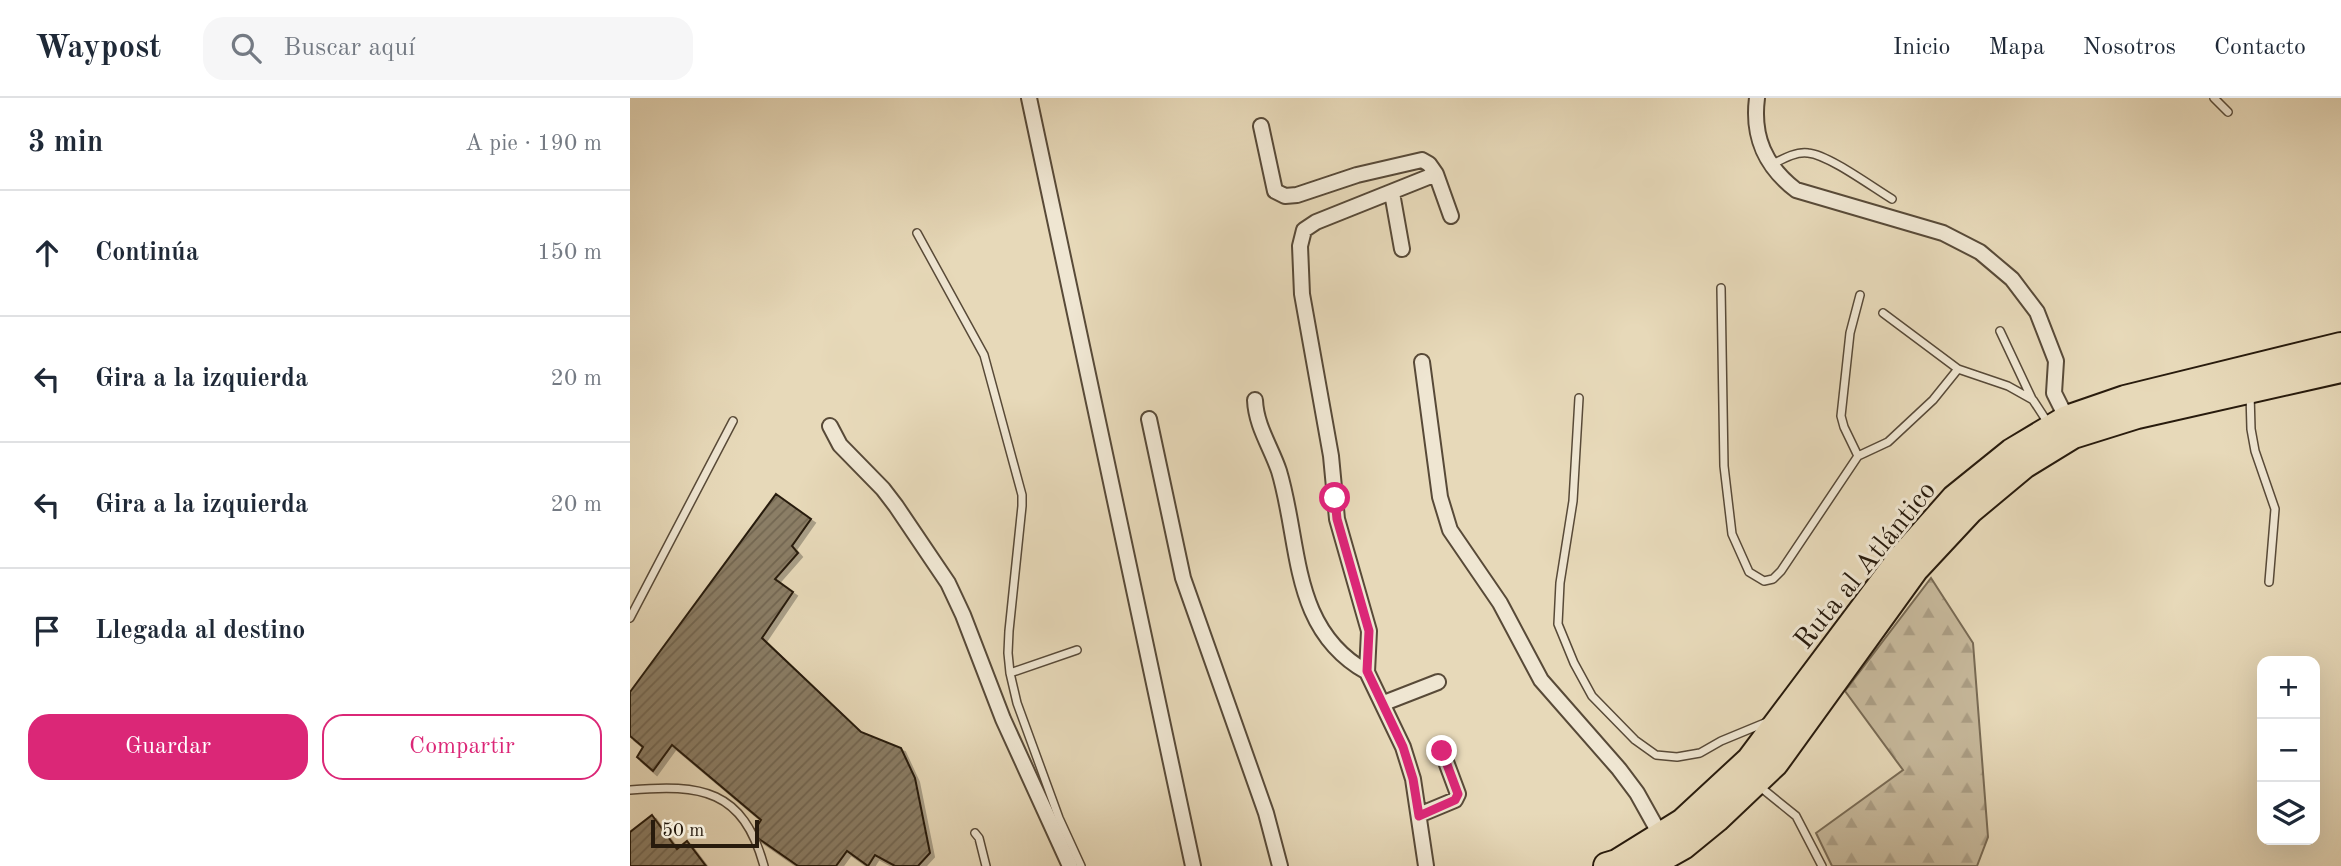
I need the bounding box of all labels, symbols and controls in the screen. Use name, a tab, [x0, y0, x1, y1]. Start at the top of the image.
search box	[203, 17, 693, 80]
icon: search	[227, 29, 265, 67]
text: Waypost	[35, 32, 161, 65]
text: Buscar aquí	[283, 35, 415, 61]
text: Inicio	[1893, 36, 1951, 60]
text: Mapa	[1989, 36, 2045, 60]
text: Nosotros	[2083, 36, 2176, 60]
text: Contacto	[2214, 36, 2306, 60]
text: 3 min	[28, 128, 103, 158]
text: A pie · 190 m	[465, 132, 602, 155]
icon: ahead	[28, 234, 66, 272]
text: Continúa	[95, 240, 199, 266]
text: 150 m	[537, 241, 602, 264]
icon: left	[28, 360, 66, 398]
text: Gira a la izquierda	[95, 366, 308, 392]
text: 20 m	[551, 367, 602, 390]
street label: Ruta al Atlántico	[1790, 477, 1942, 655]
route start	[1319, 482, 1350, 513]
icon: left	[28, 486, 66, 524]
text: Gira a la izquierda	[95, 492, 308, 518]
text: 20 m	[551, 493, 602, 516]
icon: arrive	[28, 612, 66, 650]
text: Llegada al destino	[95, 618, 305, 644]
map controls	[2257, 656, 2320, 845]
button: +	[2257, 656, 2320, 719]
button: Guardar	[28, 714, 308, 780]
button: Compartir	[322, 714, 602, 780]
button: −	[2257, 719, 2320, 782]
route end	[1426, 735, 1457, 766]
button: layers	[2257, 782, 2320, 845]
scale bar	[651, 817, 760, 849]
text: 50 m	[662, 822, 704, 841]

